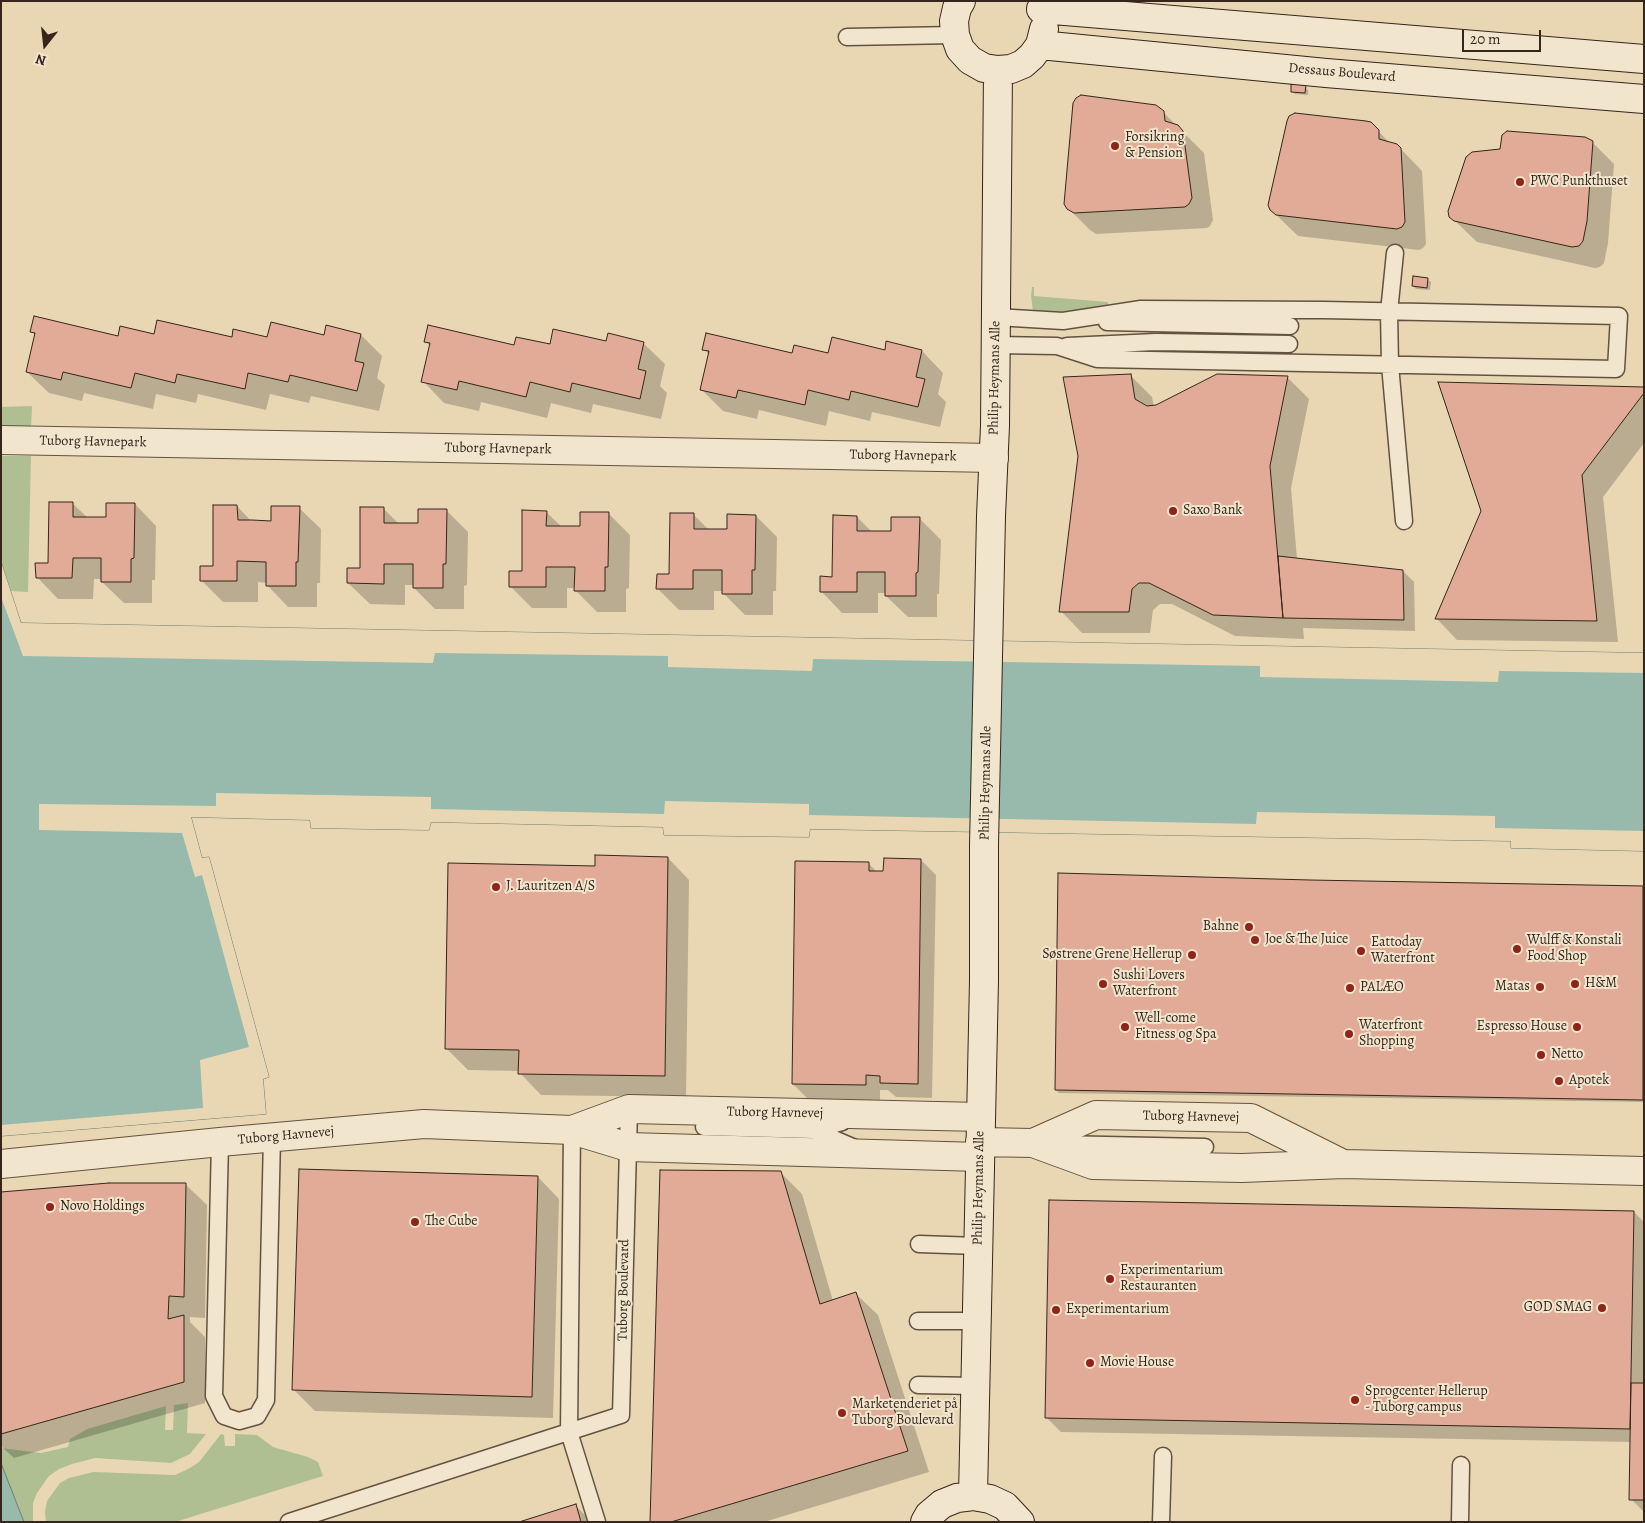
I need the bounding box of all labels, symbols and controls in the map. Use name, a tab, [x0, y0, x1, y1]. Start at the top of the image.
north arrow	[20, 20, 70, 70]
scale bar	[1465, 20, 1544, 52]
text: 20 m	[1470, 29, 1501, 49]
text: N	[33, 49, 48, 70]
street label: Dessaus Boulevard	[1288, 60, 1396, 86]
place label: Forsikring & Pension	[1125, 130, 1184, 162]
marker: Forsikring & Pension	[1109, 140, 1121, 152]
place label: PWC Punkthuset	[1530, 174, 1628, 190]
marker: PWC Punkthuset	[1514, 176, 1526, 188]
street label: Philip Heymans Alle	[986, 321, 1004, 435]
street label: Tuborg Havnepark	[39, 433, 147, 451]
street label: Tuborg Havnepark	[444, 440, 552, 458]
street label: Tuborg Havnepark	[849, 447, 957, 465]
place label: Saxo Bank	[1183, 503, 1242, 519]
marker: Saxo Bank	[1167, 505, 1179, 517]
street label: Philip Heymans Alle	[977, 726, 995, 840]
place label: J. Lauritzen A/S	[506, 879, 595, 895]
marker: J. Lauritzen A/S	[490, 881, 502, 893]
place label: Bahne	[1203, 919, 1239, 935]
marker: Bahne	[1243, 921, 1255, 933]
place label: Joe & The Juice	[1265, 932, 1348, 948]
place label: Wulff & Konstali Food Shop	[1527, 933, 1622, 966]
marker: Joe & The Juice	[1249, 934, 1261, 946]
place label: Eattoday Waterfront	[1371, 935, 1435, 968]
marker: Wulff & Konstali Food Shop	[1511, 943, 1523, 955]
marker: Eattoday Waterfront	[1355, 945, 1367, 957]
place label: Søstrene Grene Hellerup	[1042, 947, 1182, 963]
marker: Søstrene Grene Hellerup	[1186, 949, 1198, 961]
place label: Sushi Lovers Waterfront	[1113, 968, 1185, 1000]
place label: H&M	[1585, 976, 1617, 992]
marker: Sushi Lovers Waterfront	[1097, 978, 1109, 990]
marker: H&M	[1569, 978, 1581, 990]
place label: Matas	[1495, 979, 1530, 995]
place label: PALÆO	[1360, 980, 1404, 996]
marker: Matas	[1534, 981, 1546, 993]
marker: PALÆO	[1344, 982, 1356, 994]
place label: Well-come Fitness og Spa	[1135, 1011, 1217, 1044]
place label: Waterfront Shopping	[1359, 1018, 1423, 1050]
place label: Espresso House	[1476, 1019, 1567, 1035]
marker: Well-come Fitness og Spa	[1119, 1021, 1131, 1033]
marker: Espresso House	[1571, 1021, 1583, 1033]
marker: Waterfront Shopping	[1343, 1028, 1355, 1040]
place label: Netto	[1551, 1047, 1583, 1063]
marker: Netto	[1535, 1049, 1547, 1061]
place label: Apotek	[1569, 1073, 1609, 1089]
marker: Apotek	[1553, 1075, 1565, 1087]
street label: Tuborg Havnevej	[727, 1104, 823, 1122]
street label: Tuborg Havnevej	[1143, 1108, 1239, 1126]
street label: Tuborg Havnevej	[237, 1123, 335, 1149]
street label: Philip Heymans Alle	[970, 1131, 988, 1245]
place label: Novo Holdings	[60, 1199, 145, 1215]
marker: Novo Holdings	[44, 1201, 56, 1213]
place label: The Cube	[425, 1214, 478, 1230]
marker: The Cube	[409, 1216, 421, 1228]
street label: Tuborg Boulevard	[615, 1239, 633, 1341]
place label: Experimentarium Restauranten	[1120, 1263, 1223, 1295]
marker: Experimentarium Restauranten	[1104, 1273, 1116, 1285]
place label: GOD SMAG	[1524, 1300, 1592, 1316]
place label: Experimentarium	[1066, 1302, 1169, 1318]
marker: GOD SMAG	[1596, 1302, 1608, 1314]
marker: Experimentarium	[1050, 1304, 1062, 1316]
place label: Movie House	[1100, 1355, 1174, 1371]
marker: Movie House	[1084, 1357, 1096, 1369]
place label: Sprogcenter Hellerup - Tuborg campus	[1365, 1384, 1488, 1416]
marker: Sprogcenter Hellerup - Tuborg campus	[1349, 1394, 1361, 1406]
place label: Marketenderiet på Tuborg Boulevard	[852, 1397, 958, 1430]
marker: Marketenderiet på Tuborg Boulevard	[836, 1407, 848, 1419]

